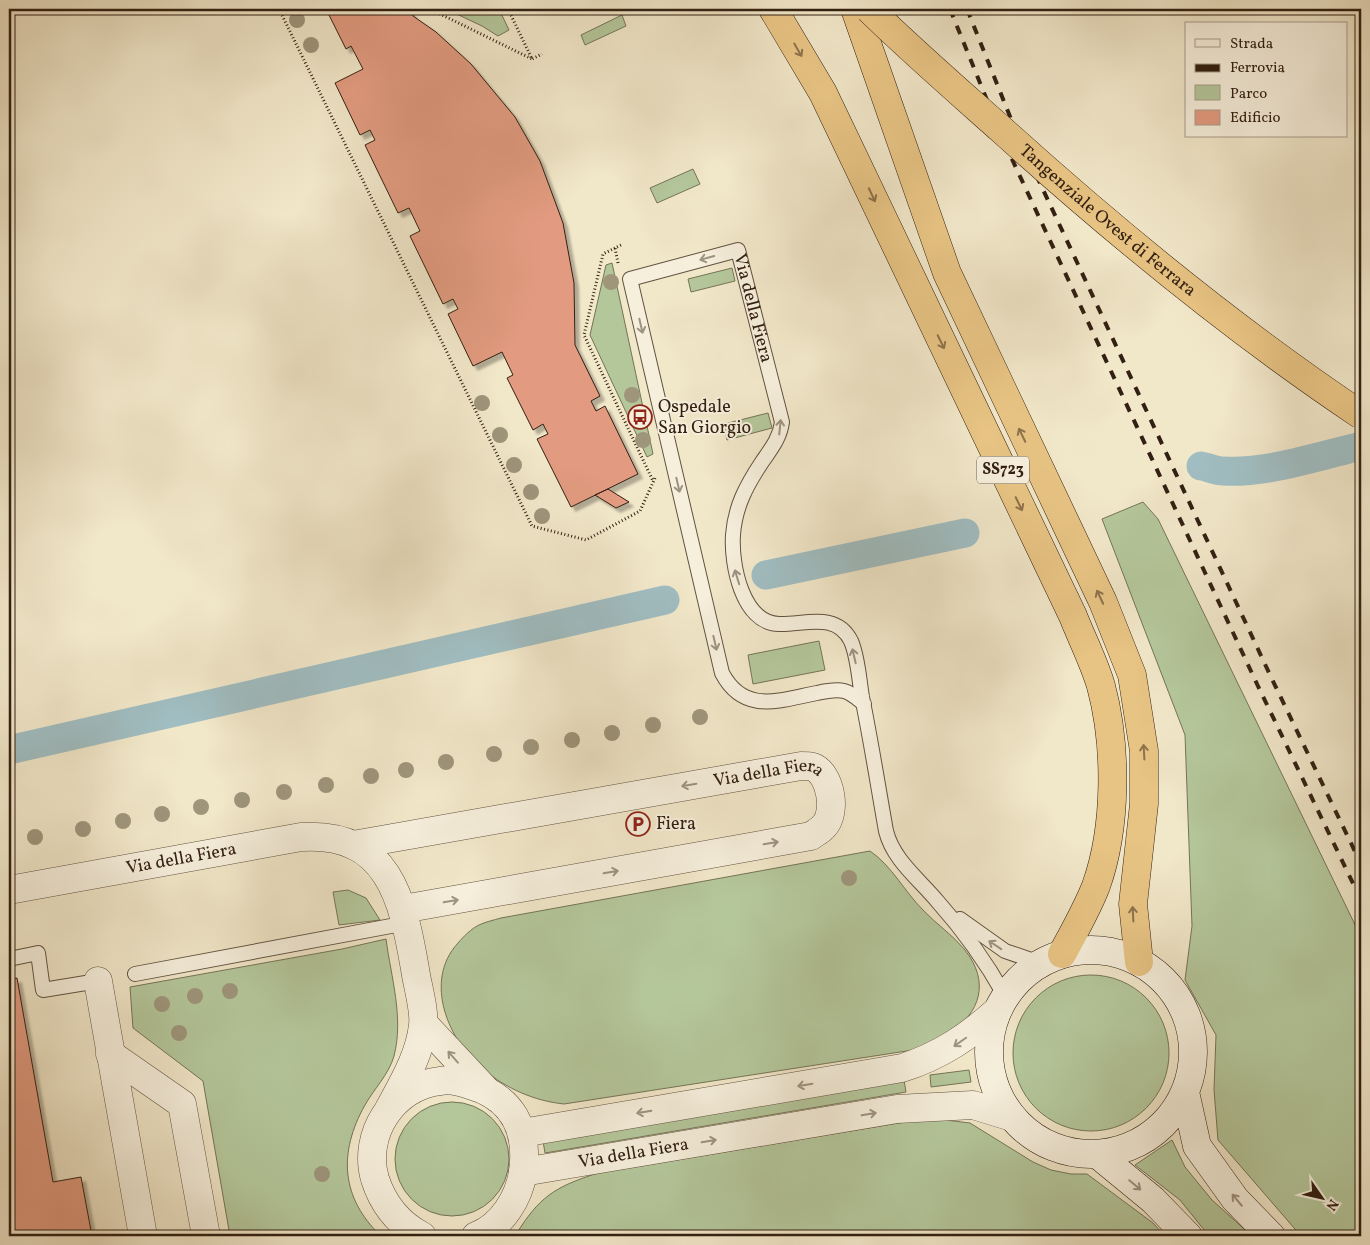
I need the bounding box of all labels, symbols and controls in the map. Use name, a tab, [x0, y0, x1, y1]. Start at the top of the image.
legend	[1185, 22, 1348, 138]
text: Strada	[1230, 34, 1273, 55]
one-way arrow	[794, 43, 804, 57]
text: Ferrovia	[1230, 58, 1285, 79]
text: Parco	[1230, 84, 1267, 105]
text: Edificio	[1230, 108, 1281, 129]
street label: Tangenziale Ovest di Ferrara	[1014, 139, 1201, 303]
one-way arrow	[867, 187, 877, 202]
street label: Via della Fiera	[727, 251, 779, 365]
one-way arrow	[699, 254, 715, 263]
one-way arrow	[637, 318, 646, 334]
one-way arrow	[937, 334, 947, 349]
place label: Ospedale San Giorgio	[658, 395, 751, 441]
bus stop icon: Ospedale San Giorgio	[627, 404, 653, 430]
one-way arrow	[775, 419, 785, 435]
one-way arrow	[1017, 428, 1027, 443]
road number: SS723	[977, 456, 1029, 484]
one-way arrow	[674, 476, 683, 492]
one-way arrow	[1015, 496, 1024, 511]
one-way arrow	[732, 569, 742, 585]
one-way arrow	[1095, 590, 1105, 605]
one-way arrow	[711, 634, 720, 650]
one-way arrow	[849, 648, 858, 664]
one-way arrow	[1140, 744, 1149, 760]
street label: Via della Fiera	[711, 753, 830, 794]
one-way arrow	[682, 781, 698, 791]
parking icon: Fiera	[625, 811, 651, 837]
place label: Fiera	[656, 812, 696, 837]
street label: Via della Fiera	[124, 836, 238, 881]
one-way arrow	[762, 838, 778, 847]
one-way arrow	[602, 866, 618, 876]
one-way arrow	[442, 895, 458, 905]
one-way arrow	[1129, 906, 1138, 922]
one-way arrow	[989, 940, 1003, 950]
one-way arrow	[953, 1037, 967, 1047]
one-way arrow	[448, 1051, 459, 1064]
one-way arrow	[797, 1080, 813, 1090]
one-way arrow	[637, 1108, 653, 1118]
one-way arrow	[861, 1108, 877, 1118]
street label: Via della Fiera	[576, 1132, 691, 1175]
one-way arrow	[701, 1135, 717, 1145]
north arrow	[1298, 1172, 1348, 1222]
one-way arrow	[1128, 1180, 1141, 1191]
one-way arrow	[1232, 1194, 1243, 1207]
text: N	[1321, 1195, 1342, 1214]

